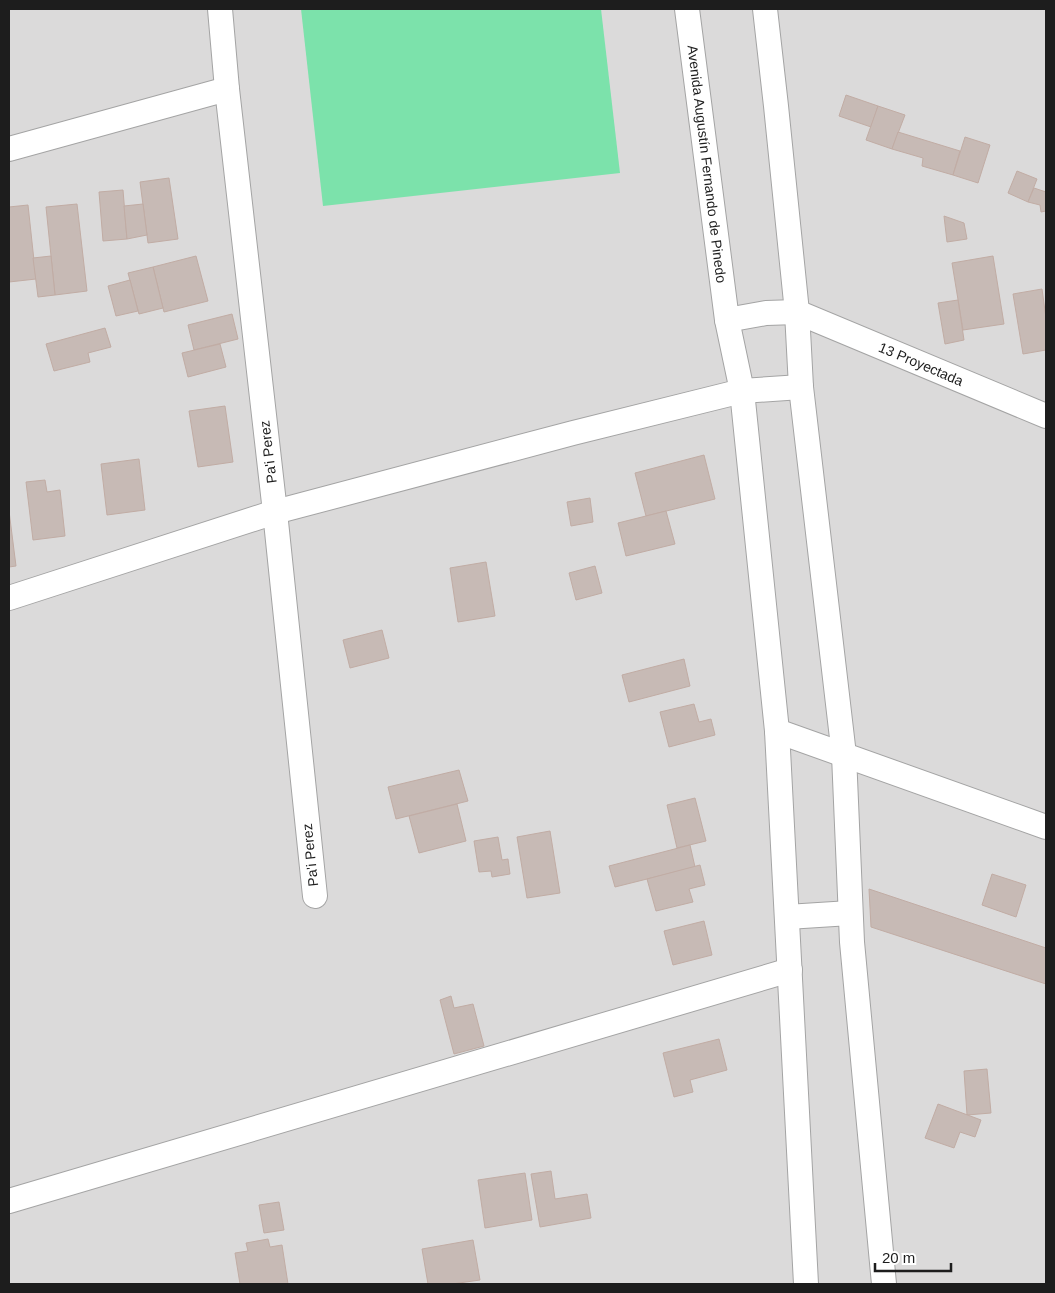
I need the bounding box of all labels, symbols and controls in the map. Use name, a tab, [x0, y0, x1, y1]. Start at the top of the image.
street label: Avenida Augustín Fernando de Pinedo	[684, 44, 730, 284]
street label: 13 Proyectada	[876, 339, 966, 389]
street label: Pa'i Perez	[256, 420, 280, 484]
street label: Pa'i Perez	[299, 823, 321, 887]
scale bar	[875, 1240, 951, 1272]
text: 20 m	[882, 1249, 915, 1266]

